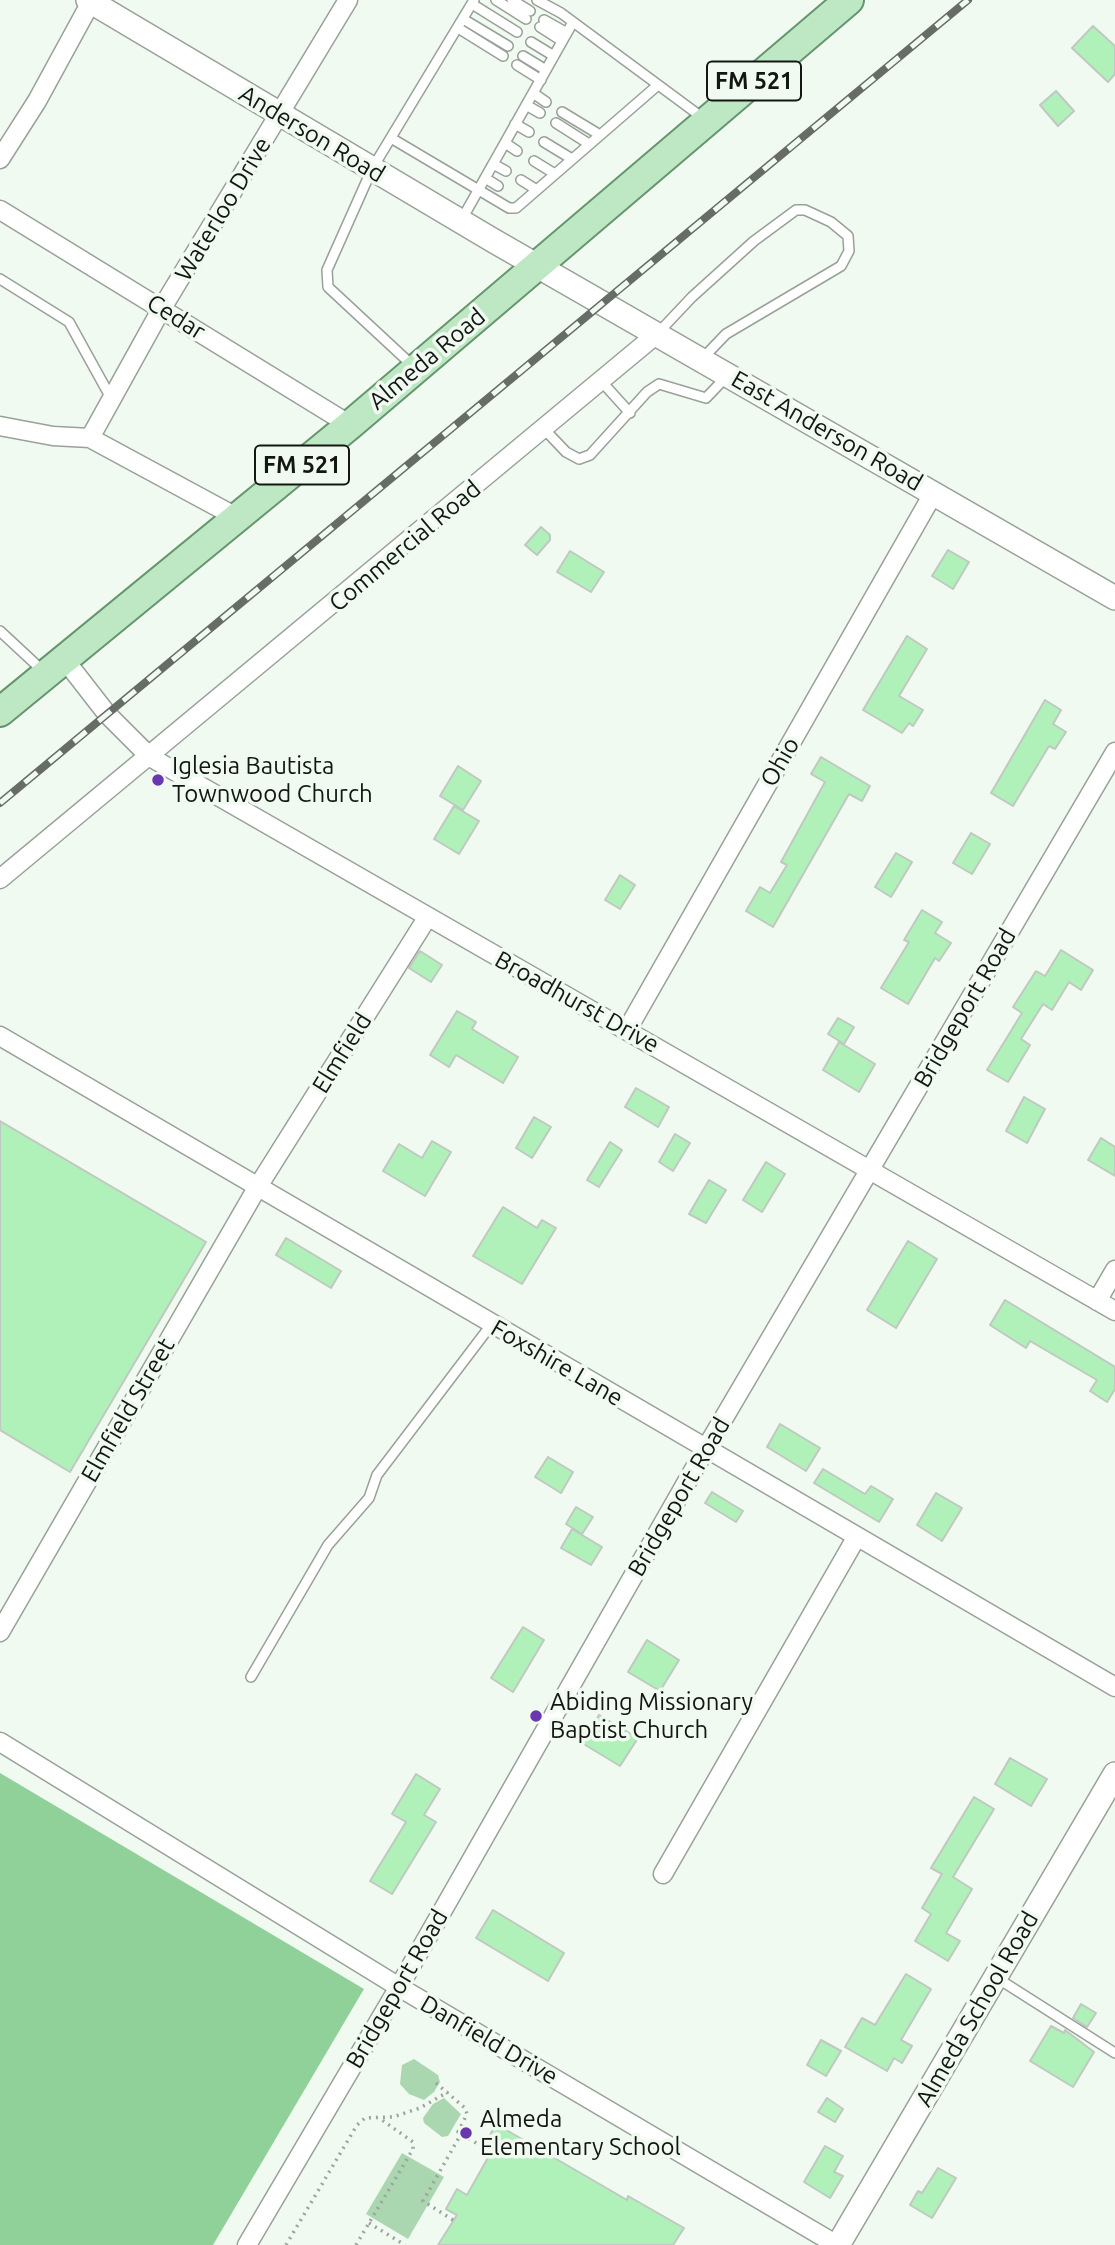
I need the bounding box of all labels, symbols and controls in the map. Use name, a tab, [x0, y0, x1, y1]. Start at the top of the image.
road number: FM 521	[707, 61, 801, 100]
street label: Anderson Road	[234, 79, 390, 189]
street label: Waterloo Drive	[169, 132, 277, 286]
street label: Cedar	[141, 288, 211, 346]
street label: Almeda Road	[363, 302, 491, 416]
street label: East Anderson Road	[726, 365, 928, 497]
road number: FM 521	[255, 446, 349, 485]
street label: Commercial Road	[323, 474, 487, 618]
street label: Ohio	[754, 732, 806, 792]
place label: Iglesia Bautista Townwood Church	[172, 752, 373, 808]
marker: Iglesia Bautista Townwood Church	[150, 772, 166, 788]
street label: Bridgeport Road	[908, 923, 1022, 1093]
street label: Broadhurst Drive	[490, 945, 664, 1059]
street label: Elmfield	[306, 1008, 378, 1098]
street label: Foxshire Lane	[486, 1314, 628, 1412]
street label: Elmfield Street	[75, 1333, 181, 1487]
street label: Bridgeport Road	[622, 1412, 736, 1582]
place label: Abiding Missionary Baptist Church	[550, 1688, 753, 1744]
marker: Abiding Missionary Baptist Church	[528, 1708, 544, 1724]
street label: Bridgeport Road	[340, 1904, 454, 2074]
street label: Almeda School Road	[909, 1906, 1045, 2112]
street label: Danfield Drive	[415, 1989, 563, 2091]
place label: Almeda Elementary School	[480, 2105, 681, 2161]
marker: Almeda Elementary School	[458, 2125, 474, 2141]

